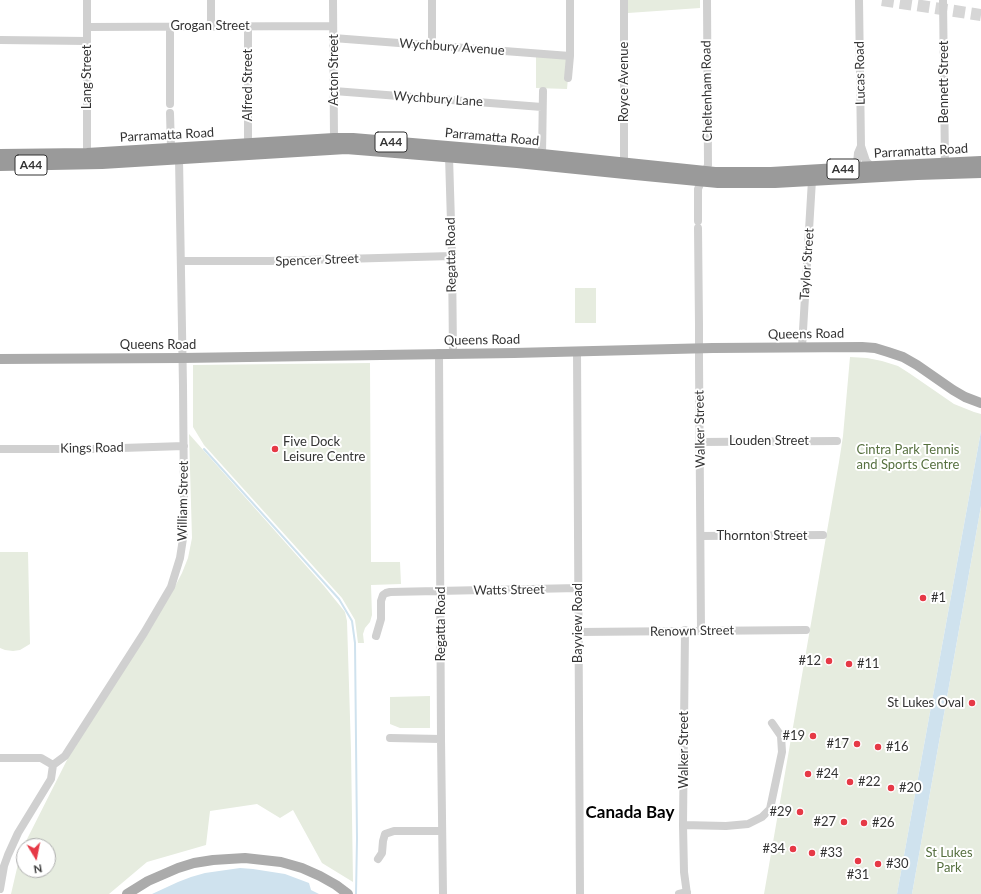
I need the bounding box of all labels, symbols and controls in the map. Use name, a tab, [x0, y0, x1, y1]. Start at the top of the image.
street label: Grogan Street	[170, 18, 250, 34]
street label: Acton Street	[326, 34, 342, 106]
street label: Wychbury Avenue	[399, 36, 505, 58]
street label: Cheltenham Road	[698, 40, 716, 142]
street label: Lucas Road	[852, 41, 868, 105]
street label: Bennett Street	[936, 41, 952, 123]
street label: Royce Avenue	[616, 42, 632, 122]
street label: Lang Street	[79, 45, 95, 109]
street label: Alfred Street	[240, 49, 256, 121]
street label: Wychbury Lane	[393, 88, 483, 110]
street label: Parramatta Road	[119, 125, 215, 145]
street label: Parramatta Road	[444, 125, 540, 149]
road number: A44	[375, 132, 407, 152]
street label: Parramatta Road	[873, 141, 969, 161]
road number: A44	[15, 155, 47, 175]
road number: A44	[827, 159, 859, 179]
street label: Regatta Road	[443, 217, 459, 293]
street label: Taylor Street	[797, 228, 817, 300]
street label: Spencer Street	[275, 251, 359, 269]
street label: Queens Road	[768, 326, 844, 342]
street label: Queens Road	[444, 332, 520, 348]
street label: Queens Road	[120, 337, 196, 353]
street label: Walker Street	[692, 390, 708, 468]
street label: Louden Street	[729, 433, 809, 449]
place label: Five Dock Leisure Centre	[283, 434, 365, 465]
street label: Kings Road	[60, 440, 124, 456]
park label: Cintra Park Tennis and Sports Centre	[857, 442, 959, 473]
marker: Five Dock Leisure Centre	[270, 444, 280, 454]
street label: William Street	[174, 461, 192, 541]
street label: Thornton Street	[717, 528, 807, 544]
street label: Watts Street	[473, 582, 545, 598]
street label: Bayview Road	[570, 583, 586, 663]
street label: Regatta Road	[433, 586, 449, 662]
place label: #1	[931, 590, 946, 606]
marker: #1	[918, 593, 928, 603]
street label: Renown Street	[650, 622, 734, 640]
place label: #12	[798, 653, 821, 669]
marker: #12	[824, 656, 834, 666]
place label: #11	[857, 656, 880, 672]
marker: #11	[844, 659, 854, 669]
place label: St Lukes Oval	[887, 695, 964, 711]
marker: St Lukes Oval	[967, 698, 977, 708]
street label: Walker Street	[676, 711, 692, 789]
place label: #19	[782, 728, 805, 744]
marker: #19	[808, 731, 818, 741]
place label: #17	[826, 736, 849, 752]
marker: #17	[852, 739, 862, 749]
place label: #16	[886, 739, 909, 755]
marker: #16	[873, 742, 883, 752]
place label: #24	[816, 766, 839, 782]
marker: #24	[803, 769, 813, 779]
place label: #22	[858, 774, 881, 790]
marker: #22	[845, 777, 855, 787]
place label: #20	[899, 780, 922, 796]
marker: #20	[886, 783, 896, 793]
district label: Canada Bay	[586, 803, 674, 823]
place label: #29	[769, 804, 792, 820]
marker: #29	[795, 807, 805, 817]
place label: #27	[813, 814, 836, 830]
place label: #26	[872, 815, 895, 831]
marker: #27	[839, 817, 849, 827]
marker: #26	[859, 818, 869, 828]
north arrow	[16, 838, 56, 878]
place label: #34	[762, 841, 785, 857]
marker: #34	[788, 844, 798, 854]
place label: #33	[820, 845, 843, 861]
park label: St Lukes Park	[925, 845, 973, 876]
marker: #33	[807, 848, 817, 858]
marker: #31	[853, 856, 863, 866]
place label: #30	[886, 856, 909, 872]
marker: #30	[873, 859, 883, 869]
text: N	[33, 862, 43, 876]
place label: #31	[847, 867, 869, 883]

